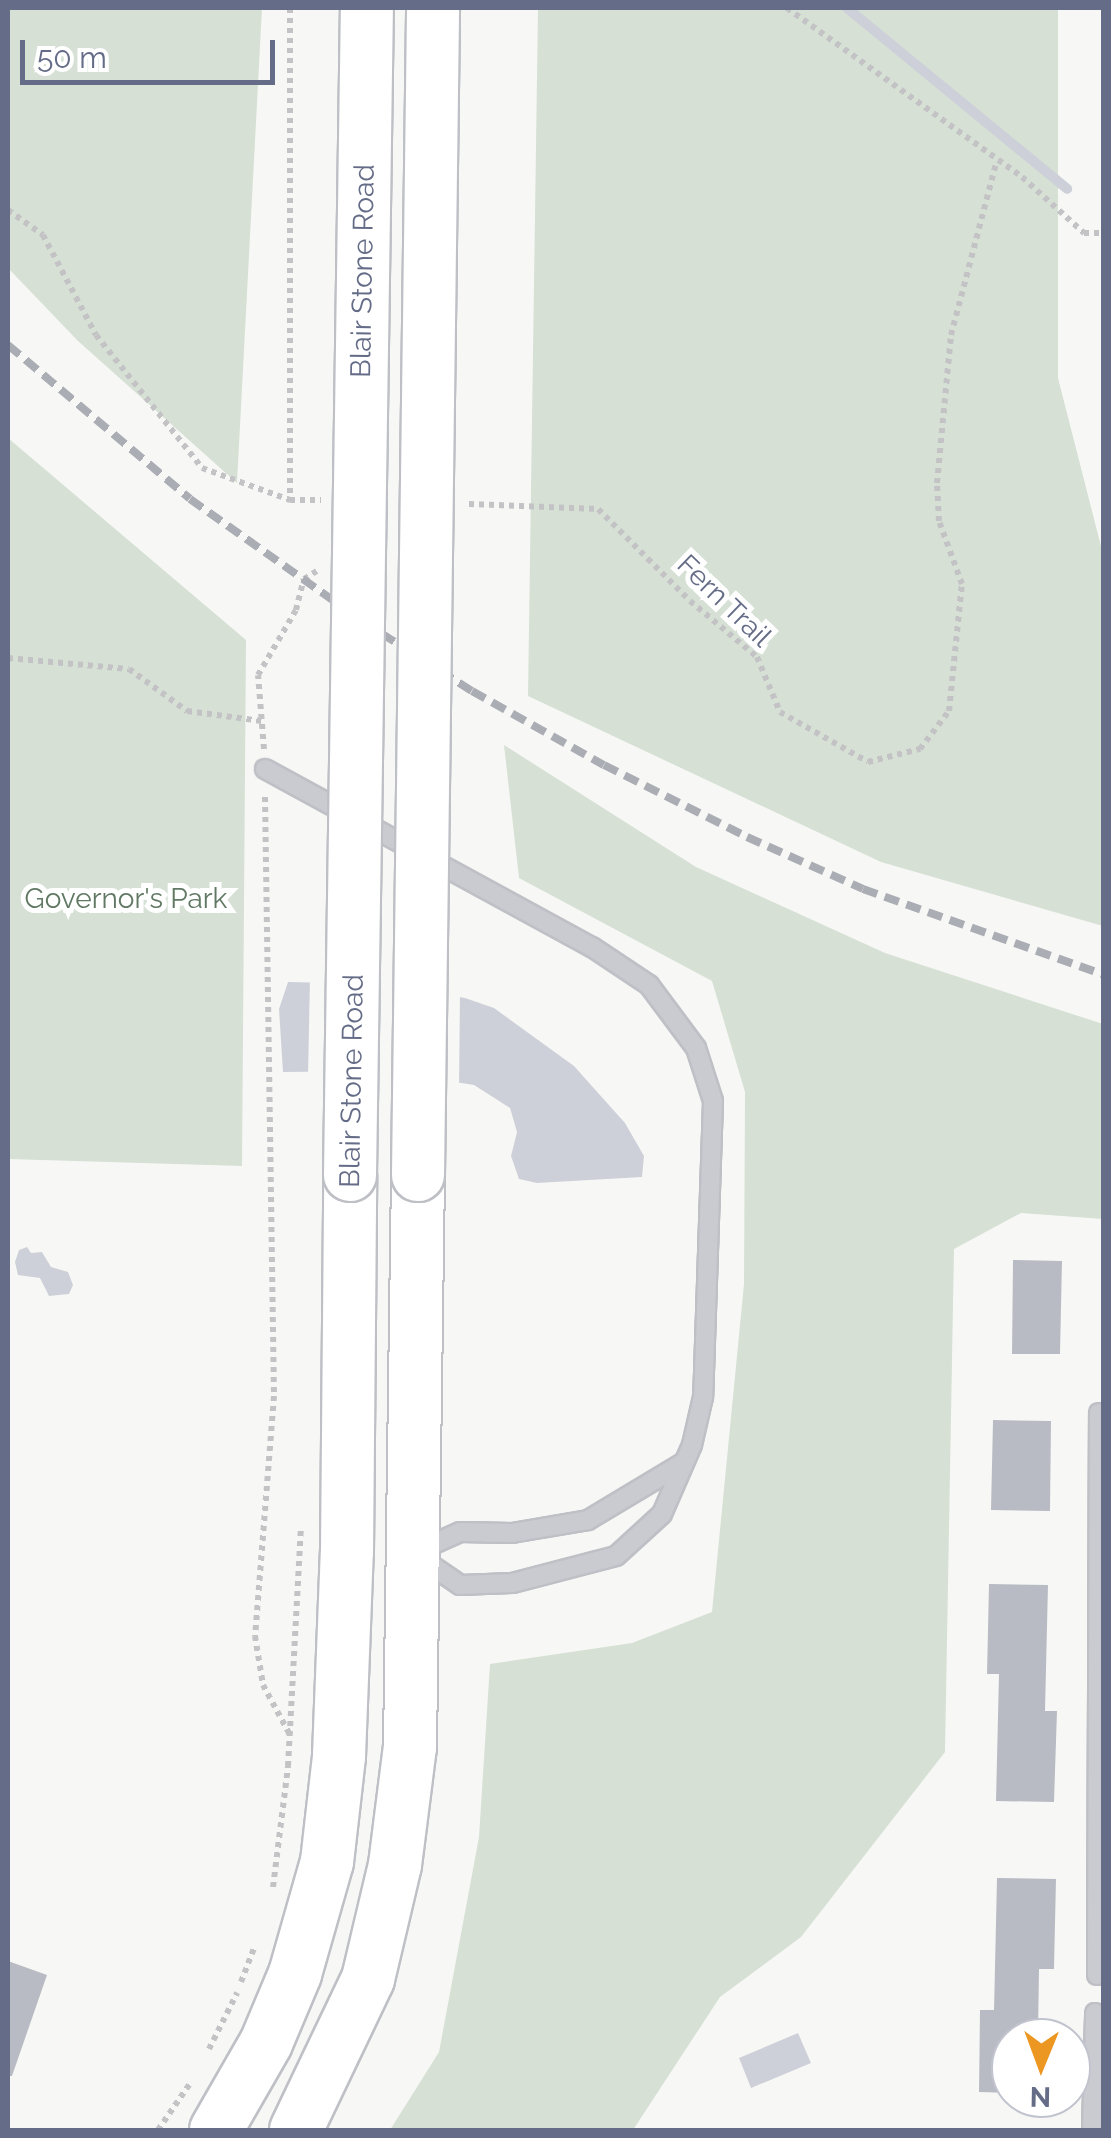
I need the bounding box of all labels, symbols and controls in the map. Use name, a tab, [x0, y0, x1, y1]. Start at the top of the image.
scale bar	[25, 20, 280, 82]
text: 50 m	[37, 40, 107, 75]
street label: Blair Stone Road	[344, 164, 382, 378]
street label: Fern Trail	[670, 548, 778, 654]
park label: Governor's Park	[25, 882, 227, 916]
street label: Blair Stone Road	[333, 974, 371, 1188]
north arrow	[991, 2018, 1091, 2118]
text: N	[1030, 2080, 1051, 2113]

